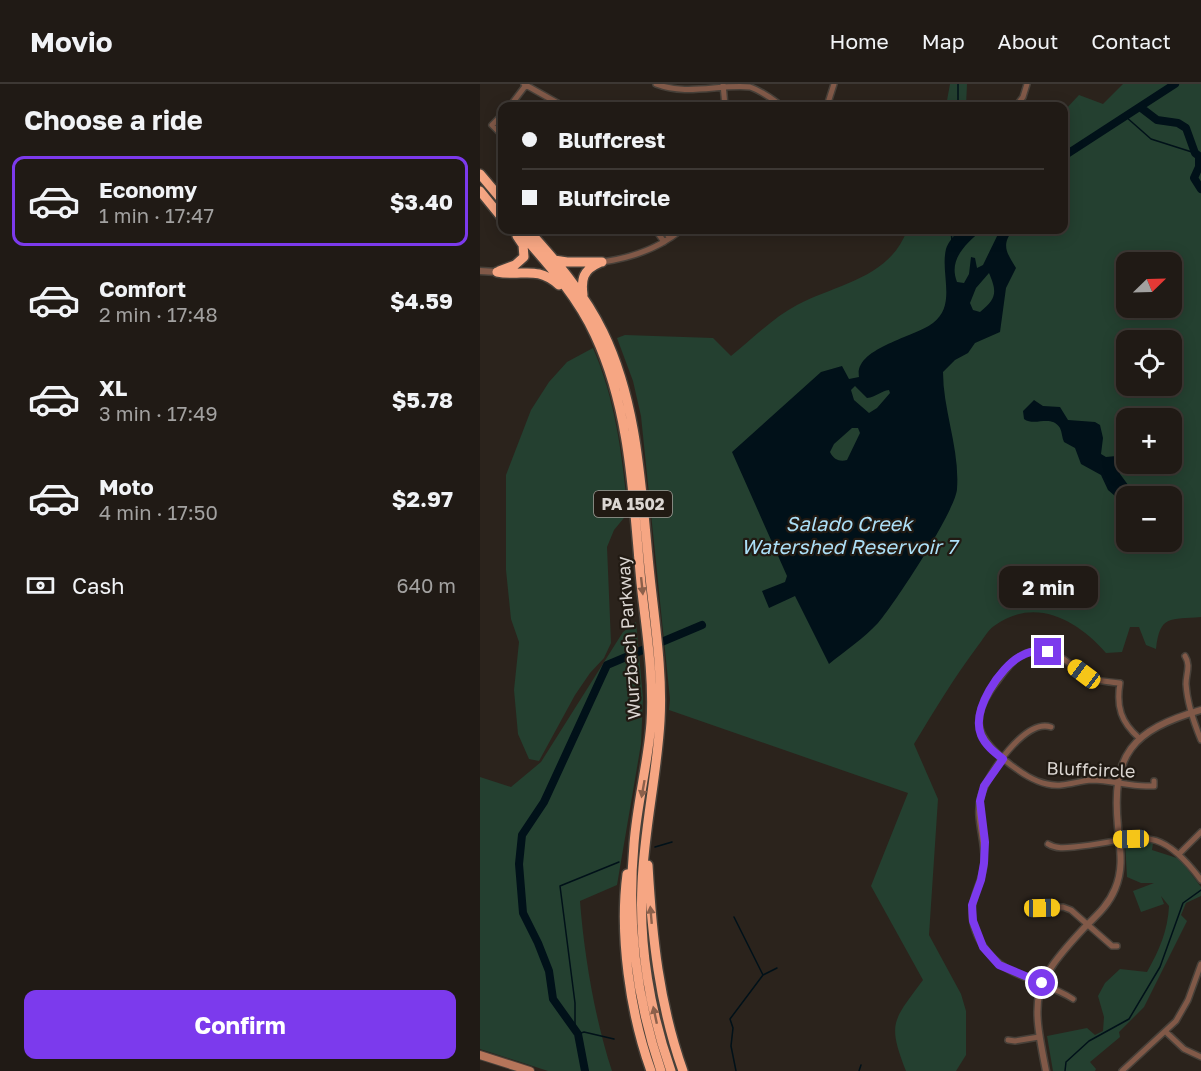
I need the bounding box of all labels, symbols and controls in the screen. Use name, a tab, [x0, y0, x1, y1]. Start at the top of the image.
text: Movio	[30, 25, 112, 58]
text: Home	[829, 28, 889, 54]
text: Map	[922, 28, 965, 54]
text: About	[998, 28, 1058, 54]
text: Contact	[1091, 28, 1171, 54]
text: Choose a ride	[24, 104, 203, 136]
text: Bluffcrest	[558, 126, 665, 153]
icon: car	[27, 174, 81, 228]
text: Economy	[99, 176, 197, 203]
text: Bluffcircle	[558, 184, 670, 211]
text: $3.40	[390, 188, 453, 215]
text: 1 min · 17:47	[99, 203, 214, 227]
north arrow	[1116, 252, 1182, 318]
map controls	[1116, 252, 1182, 552]
icon: car	[27, 273, 81, 327]
text: Comfort	[99, 275, 186, 302]
text: $4.59	[390, 287, 453, 314]
text: 2 min · 17:48	[99, 302, 218, 326]
button: locate	[1116, 330, 1182, 396]
icon: car	[27, 372, 81, 426]
text: XL	[99, 374, 127, 401]
text: $5.78	[392, 386, 453, 413]
text: 3 min · 17:49	[99, 401, 218, 425]
button: +	[1116, 408, 1182, 474]
icon: car	[27, 471, 81, 525]
text: Moto	[99, 473, 154, 500]
text: $2.97	[392, 485, 453, 512]
button: −	[1116, 486, 1182, 552]
road number: PA 1502	[594, 491, 672, 517]
text: 4 min · 17:50	[99, 500, 218, 524]
water label: Salado Creek Watershed Reservoir 7	[741, 511, 960, 558]
street label: Wurzbach Parkway	[611, 555, 645, 721]
callout: 2 min	[998, 565, 1098, 607]
icon: cash	[24, 569, 57, 602]
text: Cash	[72, 572, 125, 599]
text: 640 m	[397, 573, 456, 597]
text: 2 min	[1022, 575, 1075, 599]
one-way arrow	[637, 577, 647, 596]
route end	[1034, 638, 1061, 665]
car	[1064, 656, 1104, 692]
street label: Bluffcircle	[1046, 756, 1136, 782]
one-way arrow	[638, 779, 647, 798]
car	[1113, 830, 1149, 848]
car	[1024, 899, 1060, 917]
one-way arrow	[646, 906, 656, 925]
route start	[1028, 969, 1055, 996]
button: Confirm	[24, 990, 456, 1059]
one-way arrow	[650, 1005, 659, 1024]

